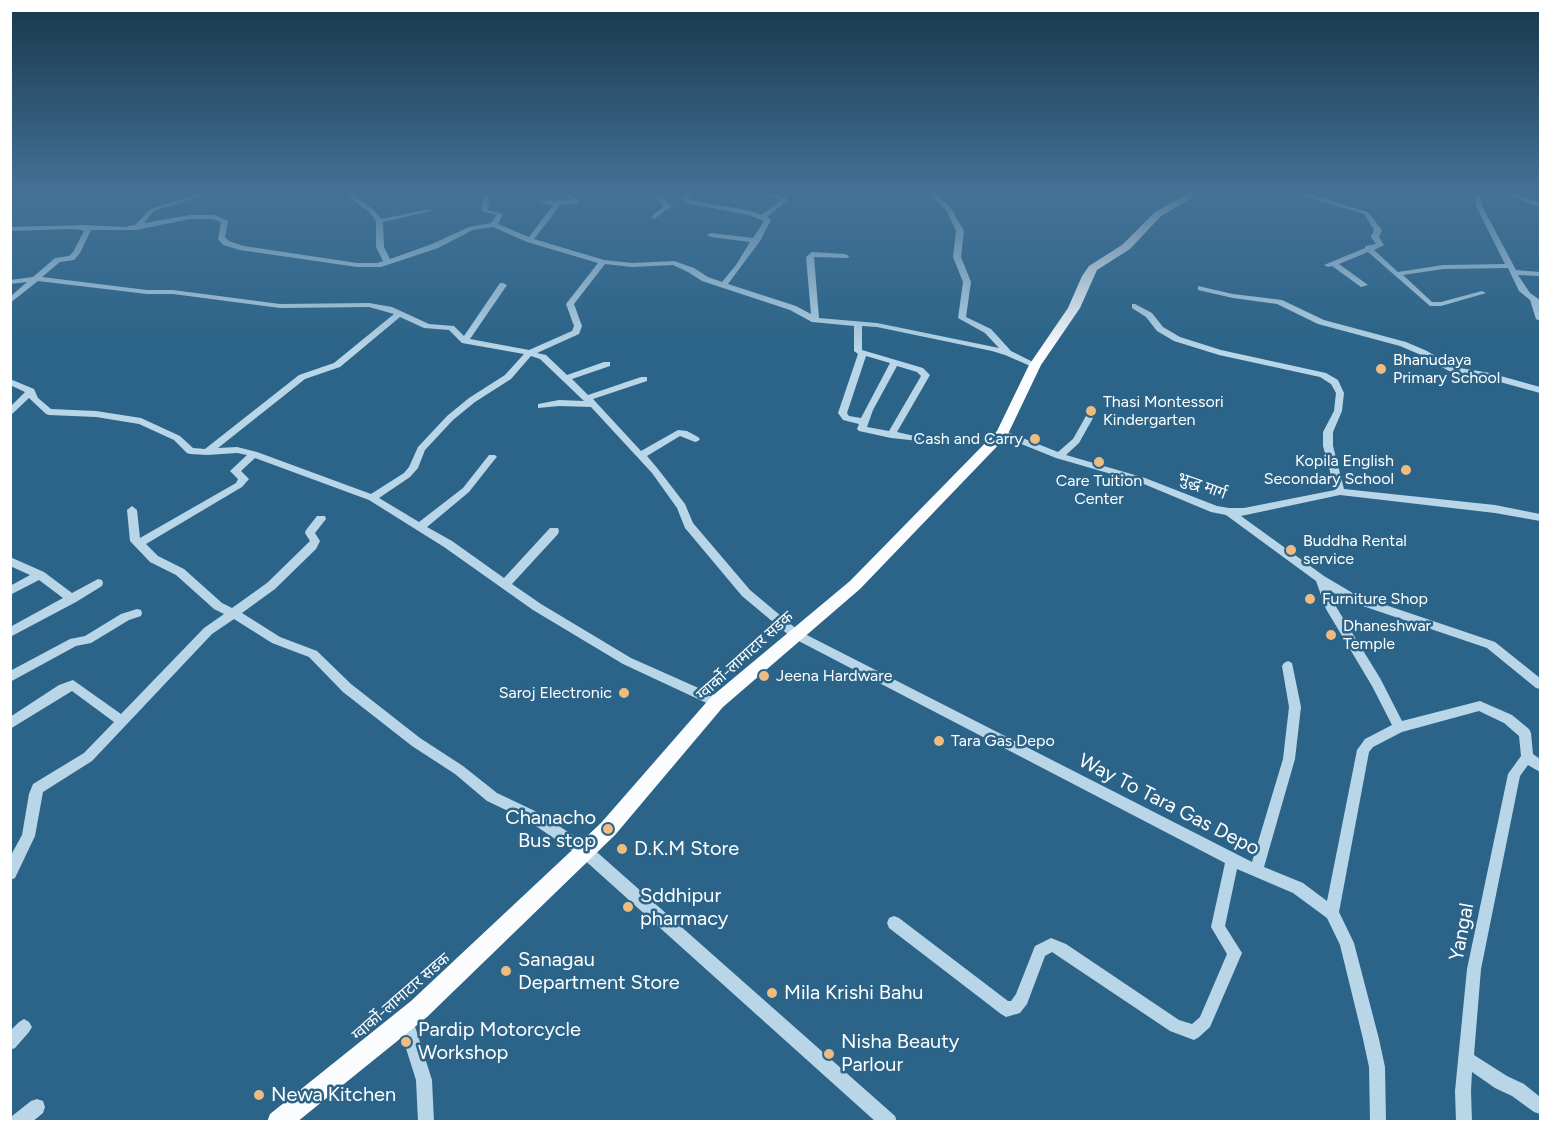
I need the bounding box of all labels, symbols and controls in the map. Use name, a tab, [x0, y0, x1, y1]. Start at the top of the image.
place label: Bhanudaya Primary School	[1393, 350, 1500, 388]
marker: Bhanudaya Primary School	[1374, 362, 1388, 376]
place label: Thasi Montessori Kindergarten	[1103, 392, 1224, 430]
marker: Thasi Montessori Kindergarten	[1084, 404, 1098, 418]
place label: Cash and Carry	[914, 429, 1023, 449]
marker: Cash and Carry	[1028, 432, 1042, 446]
place label: Kopila English Secondary School	[1264, 451, 1394, 489]
marker: Care Tuition Center	[1092, 455, 1106, 469]
marker: Kopila English Secondary School	[1399, 463, 1413, 477]
street label: भुद्ध मार्ग	[1175, 468, 1229, 504]
place label: Care Tuition Center	[1056, 471, 1142, 509]
place label: Buddha Rental service	[1303, 531, 1407, 569]
marker: Buddha Rental service	[1284, 543, 1298, 557]
place label: Furniture Shop	[1322, 589, 1428, 609]
marker: Furniture Shop	[1303, 592, 1317, 606]
street label: ग्वार्को-लामाटार सडक	[693, 607, 797, 705]
place label: Dhaneshwar Temple	[1343, 616, 1431, 654]
marker: Dhaneshwar Temple	[1324, 628, 1338, 642]
place label: Jeena Hardware	[776, 666, 892, 686]
marker: Jeena Hardware	[757, 669, 771, 683]
place label: Saroj Electronic	[499, 683, 612, 703]
marker: Saroj Electronic	[617, 686, 631, 700]
place label: Tara Gas Depo	[951, 731, 1055, 751]
marker: Tara Gas Depo	[932, 734, 946, 748]
street label: Way To Tara Gas Depo	[1074, 749, 1264, 861]
place label: Chanacho Bus stop	[505, 806, 596, 853]
marker: Chanacho Bus stop	[601, 822, 615, 836]
place label: D.K.M Store	[634, 837, 739, 861]
marker: D.K.M Store	[615, 842, 629, 856]
place label: Sddhipur pharmacy	[640, 884, 728, 931]
marker: Sddhipur pharmacy	[621, 900, 635, 914]
street label: Yangal	[1445, 901, 1479, 963]
place label: Sanagau Department Store	[518, 948, 680, 995]
street label: ग्वार्को-लामाटार सडक	[348, 949, 454, 1045]
marker: Sanagau Department Store	[499, 964, 513, 978]
place label: Mila Krishi Bahu	[784, 981, 923, 1005]
marker: Mila Krishi Bahu	[765, 986, 779, 1000]
place label: Pardip Motorcycle Workshop	[418, 1018, 581, 1065]
place label: Nisha Beauty Parlour	[841, 1030, 959, 1077]
marker: Pardip Motorcycle Workshop	[399, 1035, 413, 1049]
marker: Nisha Beauty Parlour	[822, 1047, 836, 1061]
place label: Newa Kitchen	[271, 1083, 396, 1107]
marker: Newa Kitchen	[252, 1088, 266, 1102]

